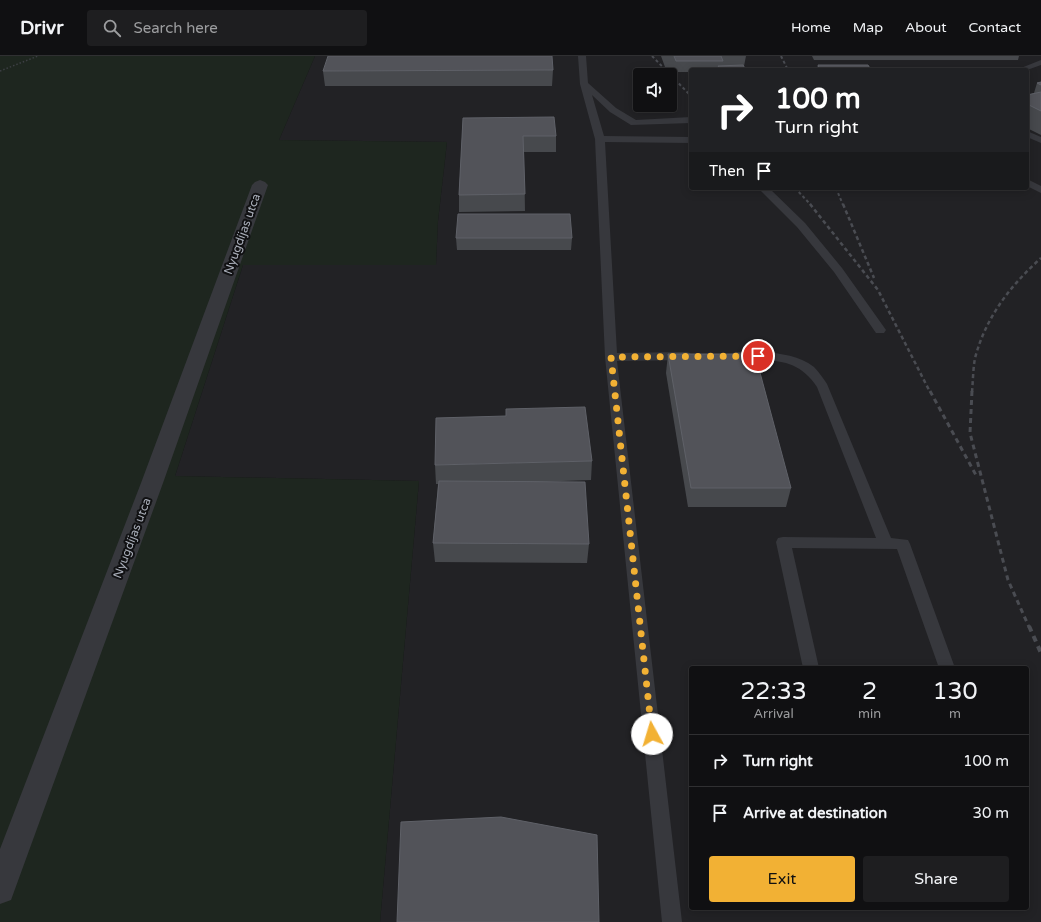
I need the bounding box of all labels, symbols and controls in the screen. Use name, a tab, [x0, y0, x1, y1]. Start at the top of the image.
search box	[87, 10, 367, 46]
text: Drivr	[20, 17, 63, 39]
icon: search	[101, 17, 123, 39]
text: Search here	[133, 19, 218, 37]
text: Home	[791, 19, 831, 36]
text: Map	[853, 19, 883, 36]
text: About	[905, 19, 947, 36]
text: Contact	[969, 19, 1021, 36]
map controls	[633, 68, 677, 112]
button: sound	[633, 68, 677, 112]
text: 100 m	[775, 82, 861, 116]
icon: right	[709, 84, 761, 136]
text: Turn right	[775, 116, 859, 138]
icon: arrive	[753, 160, 775, 182]
text: Then	[709, 162, 745, 180]
street label: Nyugdíjas utca	[221, 192, 263, 276]
pin	[741, 339, 775, 373]
icon: arrive	[747, 345, 769, 367]
street label: Nyugdíjas utca	[110, 496, 154, 580]
text: 22:33	[740, 677, 807, 706]
text: 2	[862, 677, 877, 706]
text: 130	[932, 677, 978, 706]
text: Arrival	[753, 706, 794, 722]
text: min	[858, 706, 881, 722]
text: m	[949, 706, 961, 722]
position arrow	[631, 713, 673, 755]
icon: right	[709, 750, 731, 772]
text: Turn right	[743, 752, 813, 770]
text: 100 m	[963, 752, 1009, 770]
icon: arrive	[709, 802, 731, 824]
text: Arrive at destination	[743, 804, 887, 822]
text: 30 m	[972, 804, 1009, 822]
button: Exit	[709, 856, 855, 902]
button: Share	[863, 856, 1009, 902]

